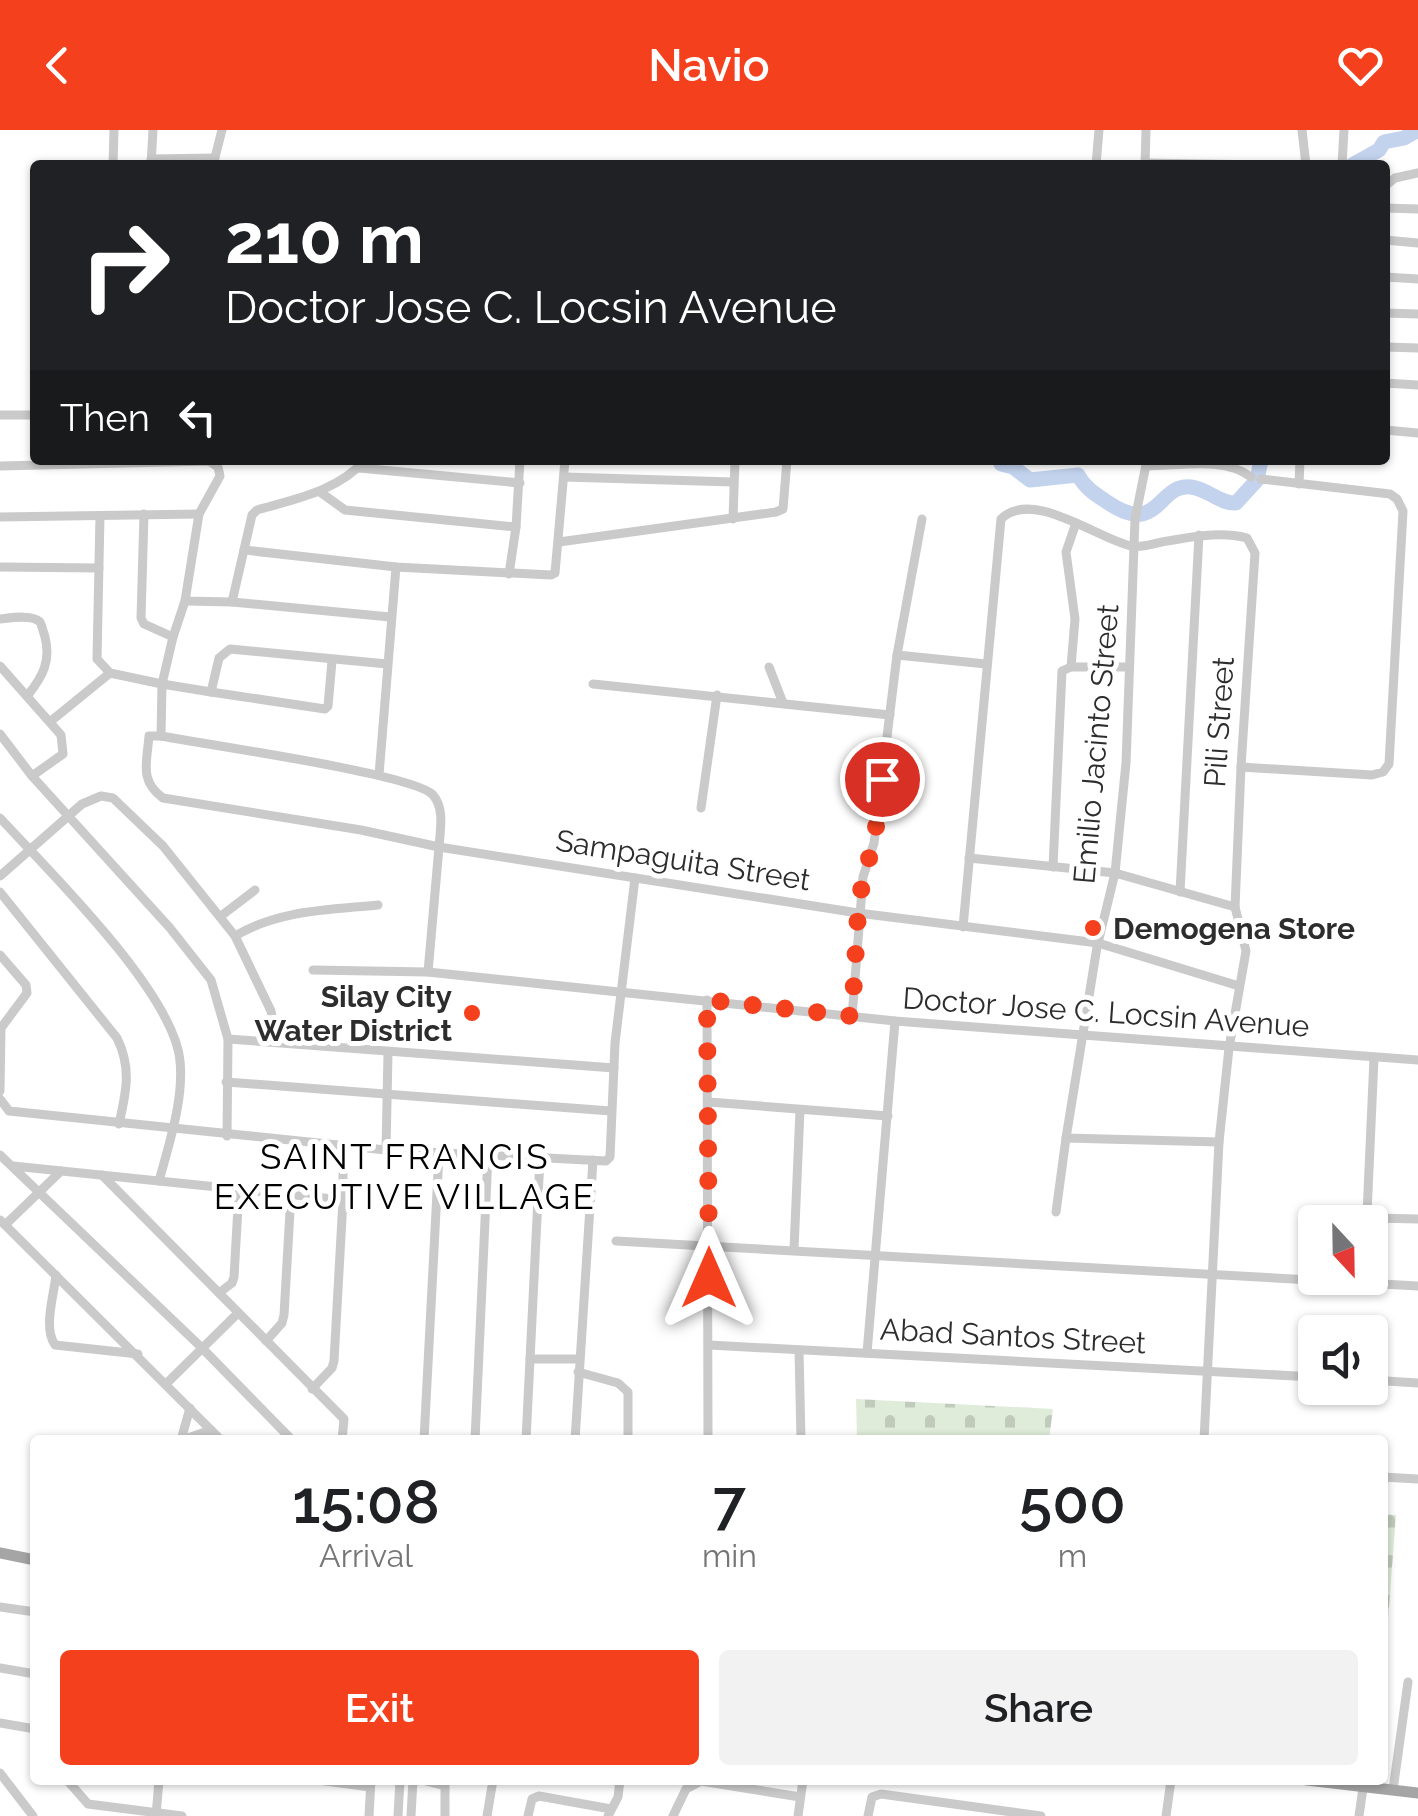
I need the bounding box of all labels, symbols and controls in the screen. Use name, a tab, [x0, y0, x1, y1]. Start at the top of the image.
icon: back	[30, 38, 85, 93]
icon: heart	[1333, 38, 1388, 93]
text: Navio	[648, 39, 770, 92]
text: 210 m	[225, 197, 424, 279]
icon: right	[60, 200, 190, 330]
text: Doctor Jose C. Locsin Avenue	[225, 281, 837, 334]
icon: left	[170, 390, 225, 445]
text: Then	[60, 395, 150, 440]
street label: Emilio Jacinto Street	[1066, 603, 1126, 885]
street label: Pili Street	[1197, 656, 1241, 788]
pin	[840, 737, 925, 822]
icon: arrive	[855, 752, 910, 807]
street label: Sampaguita Street	[553, 823, 813, 897]
place label: Demogena Store	[1113, 911, 1355, 946]
marker: Demogena Store	[1082, 917, 1104, 939]
place label: Silay City Water District	[255, 979, 452, 1048]
street label: Doctor Jose C. Locsin Avenue	[901, 980, 1311, 1044]
marker: Silay City Water District	[461, 1002, 483, 1024]
district label: SAINT FRANCIS EXECUTIVE VILLAGE	[214, 1136, 596, 1217]
north arrow	[1298, 1205, 1388, 1295]
map controls	[1298, 1205, 1388, 1405]
position arrow	[657, 1226, 761, 1330]
street label: Abad Santos Street	[879, 1312, 1147, 1360]
button: sound	[1298, 1315, 1388, 1405]
text: 15:08	[292, 1467, 440, 1537]
text: 7	[713, 1467, 746, 1537]
text: 500	[1019, 1467, 1126, 1537]
text: Arrival	[319, 1537, 413, 1574]
text: min	[702, 1537, 757, 1574]
text: m	[1058, 1537, 1087, 1574]
button: Exit	[60, 1650, 699, 1765]
button: Share	[719, 1650, 1358, 1765]

